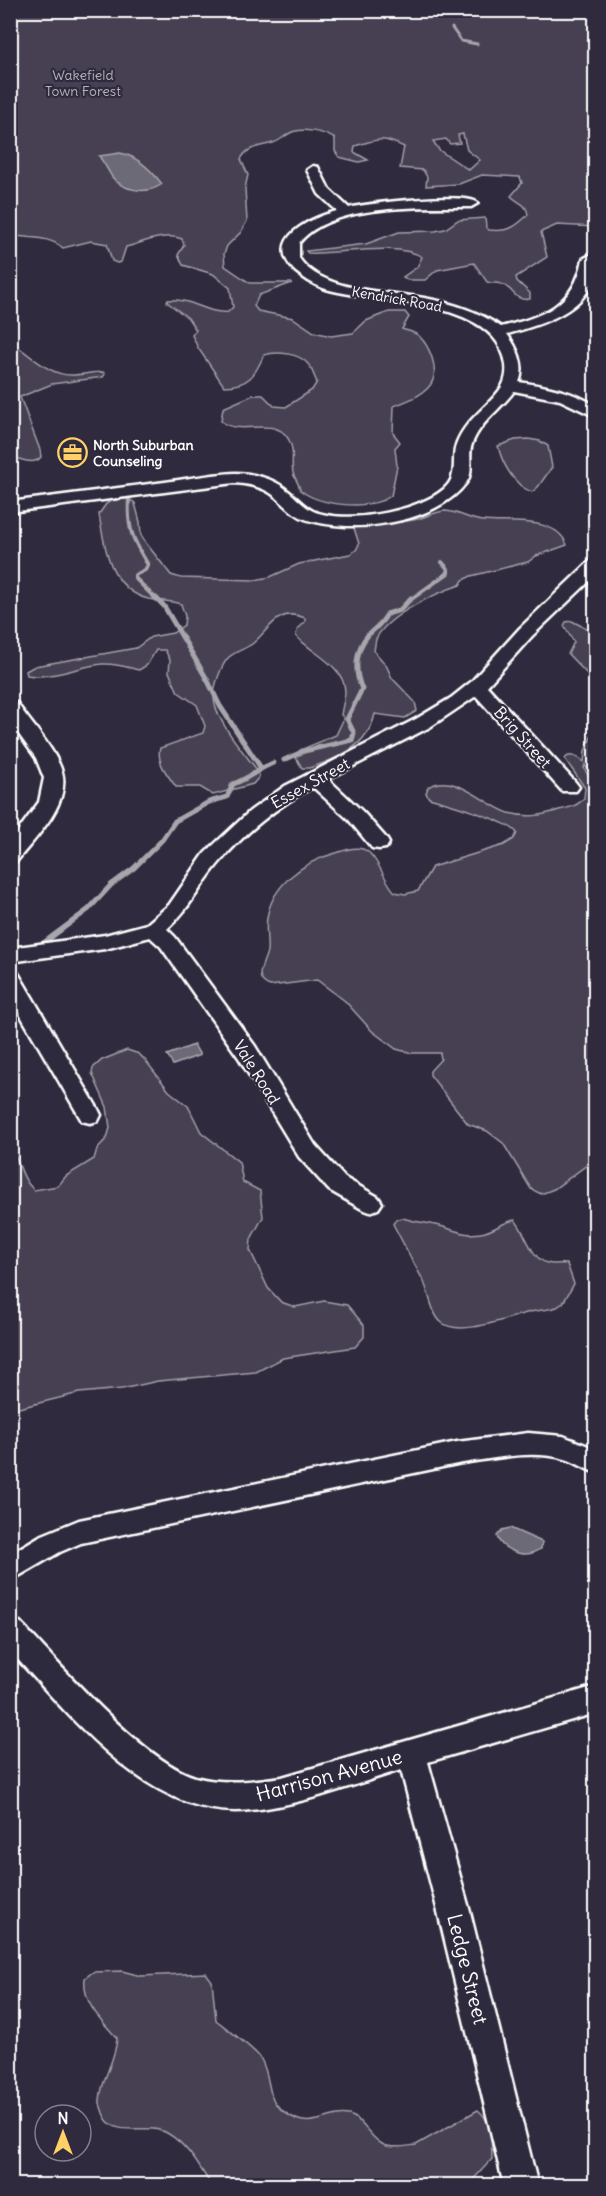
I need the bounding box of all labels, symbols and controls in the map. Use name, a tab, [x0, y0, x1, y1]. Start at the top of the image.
park label: Wakefield Town Forest	[45, 66, 121, 100]
street label: Kendrick Road	[350, 282, 444, 316]
place label: North Suburban Counseling	[93, 436, 194, 470]
office icon: North Suburban Counseling	[56, 437, 88, 469]
street label: Brig Street	[490, 702, 556, 772]
street label: Essex Street	[267, 753, 353, 813]
street label: Vale Road	[229, 1036, 285, 1108]
street label: Harrison Avenue	[253, 1743, 405, 1807]
street label: Ledge Street	[442, 1911, 494, 2027]
north arrow	[33, 2103, 93, 2163]
text: N	[57, 2108, 69, 2128]

